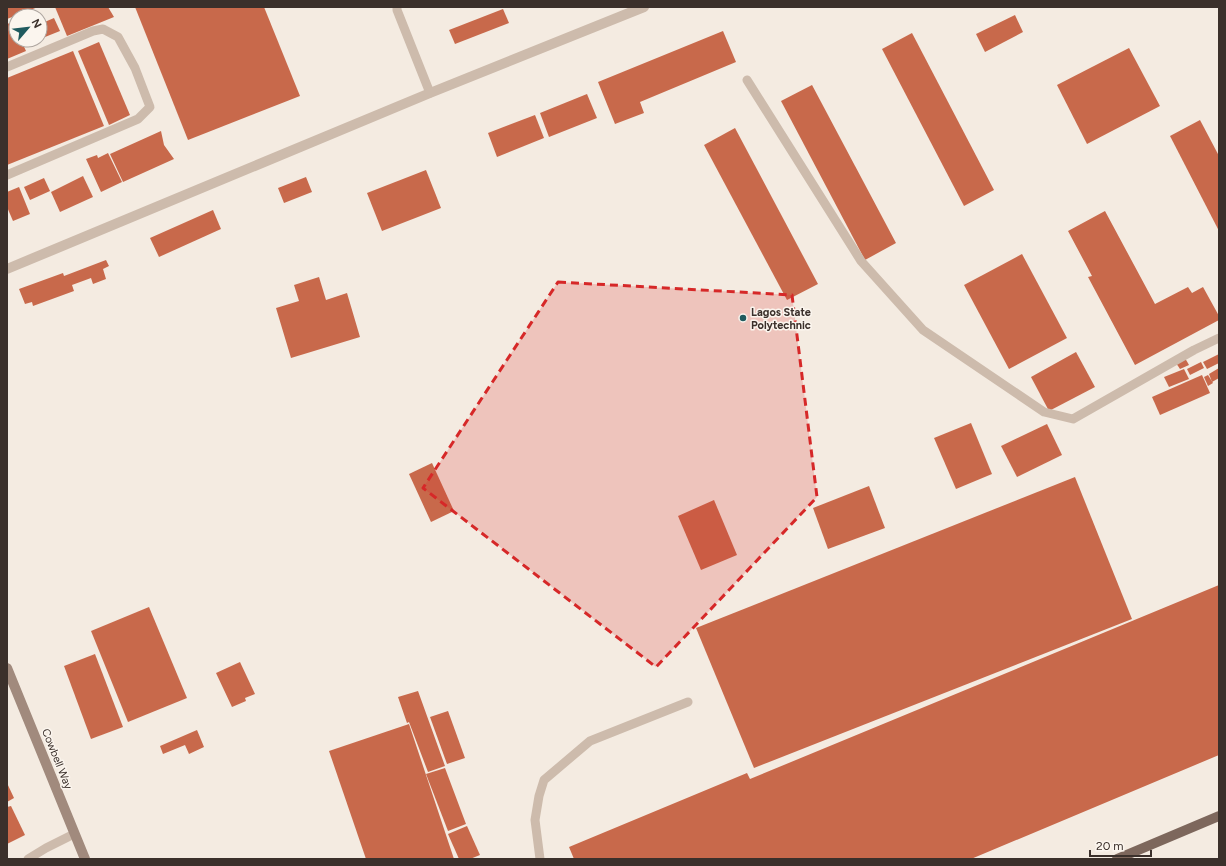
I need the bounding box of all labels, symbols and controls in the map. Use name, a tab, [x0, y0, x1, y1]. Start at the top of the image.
north arrow	[8, 8, 48, 48]
text: N	[29, 17, 44, 30]
place label: Lagos State Polytechnic	[751, 306, 811, 332]
marker: Lagos State Polytechnic	[738, 313, 748, 323]
street label: Cowbell Way	[39, 727, 75, 791]
scale bar	[1090, 832, 1151, 858]
text: 20 m	[1096, 839, 1124, 853]

